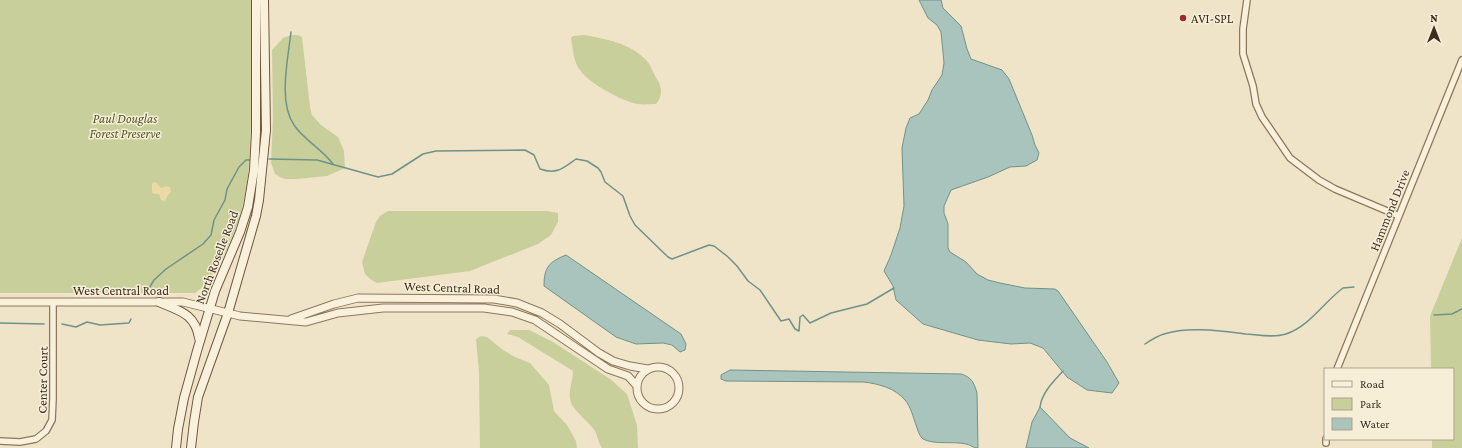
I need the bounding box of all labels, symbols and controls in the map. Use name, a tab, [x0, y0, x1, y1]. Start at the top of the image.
north arrow	[1414, 8, 1454, 48]
place label: AVI-SPL	[1191, 11, 1234, 26]
text: N	[1430, 12, 1438, 24]
marker: AVI-SPL	[1178, 13, 1188, 23]
park label: Paul Douglas Forest Preserve	[89, 111, 161, 141]
street label: Hammond Drive	[1366, 167, 1413, 253]
street label: North Roselle Road	[192, 208, 241, 306]
street label: West Central Road	[404, 278, 500, 297]
street label: West Central Road	[73, 283, 169, 298]
street label: Center Court	[34, 346, 51, 414]
legend	[1324, 368, 1454, 440]
text: Road	[1360, 377, 1385, 391]
text: Park	[1360, 397, 1382, 411]
text: Water	[1360, 417, 1390, 431]

